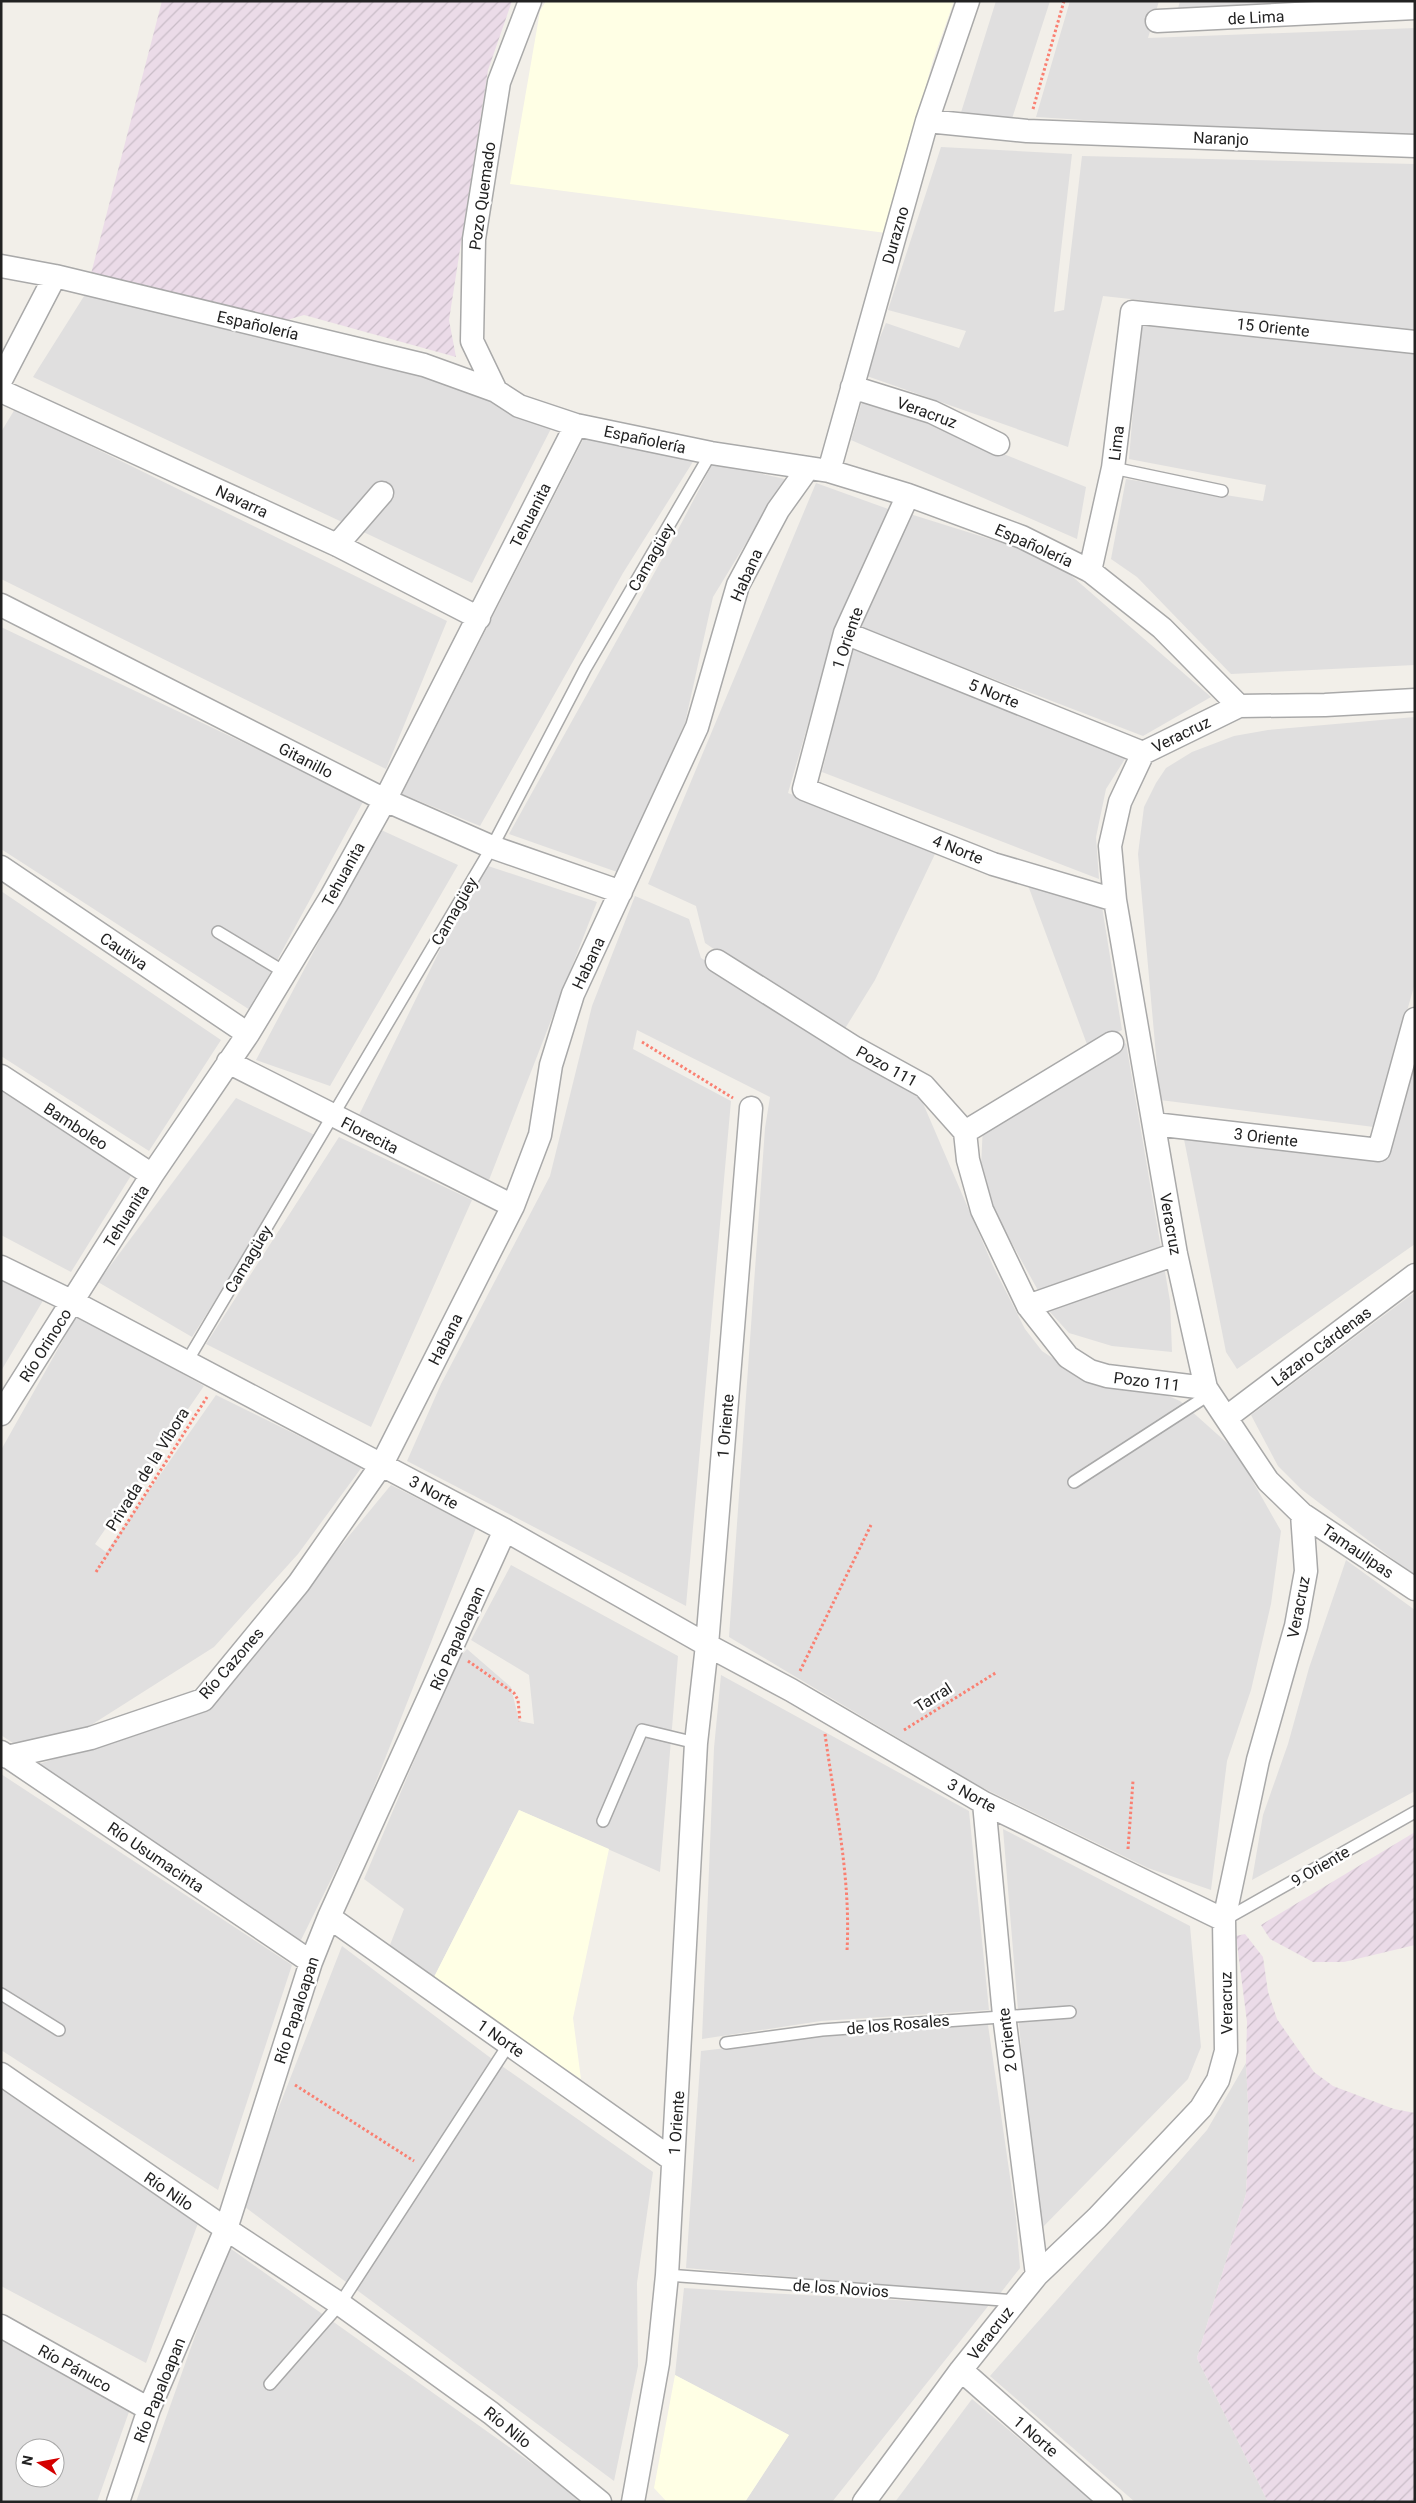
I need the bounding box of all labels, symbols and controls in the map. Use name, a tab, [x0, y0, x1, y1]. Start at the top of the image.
street label: de Lima	[1227, 7, 1285, 28]
street label: Naranjo	[1193, 128, 1249, 149]
street label: Pozo Quemado	[465, 141, 499, 251]
street label: Durazno	[878, 204, 913, 266]
street label: Españolería	[215, 307, 301, 344]
street label: 15 Oriente	[1235, 314, 1310, 341]
street label: Veracruz	[894, 393, 960, 432]
street label: Españolería	[602, 422, 688, 457]
street label: Lima	[1105, 424, 1128, 462]
street label: Tehuanita	[506, 480, 555, 551]
street label: Navarra	[213, 481, 271, 522]
street label: Camagüey	[624, 519, 679, 595]
street label: Españolería	[992, 520, 1076, 571]
street label: Habana	[727, 546, 766, 604]
street label: 1 Oriente	[828, 605, 867, 672]
street label: 5 Norte	[966, 675, 1022, 712]
street label: Veracruz	[1149, 712, 1214, 757]
street label: Gitanillo	[275, 739, 336, 782]
street label: 4 Norte	[930, 831, 986, 868]
street label: Tehuanita	[318, 839, 369, 910]
street label: Camagüey	[427, 873, 482, 949]
street label: Cautiva	[96, 929, 151, 974]
street label: Habana	[568, 934, 609, 992]
street label: Pozo 111	[853, 1042, 921, 1091]
street label: Bamboleo	[40, 1099, 111, 1154]
street label: Florecita	[338, 1113, 402, 1158]
street label: 3 Oriente	[1233, 1124, 1299, 1151]
street label: Tehuanita	[100, 1181, 153, 1251]
street label: Veracruz	[1156, 1192, 1185, 1257]
street label: Camagüey	[221, 1222, 276, 1297]
street label: Lázaro Cárdenas	[1268, 1303, 1375, 1390]
street label: Río Orinoco	[15, 1305, 75, 1385]
street label: Habana	[424, 1310, 466, 1368]
street label: Pozo 111	[1113, 1368, 1181, 1395]
street label: 1 Oriente	[713, 1393, 738, 1459]
street label: Privada de la Víbora	[102, 1404, 193, 1534]
street label: 3 Norte	[406, 1472, 462, 1513]
street label: Tamaulipas	[1318, 1520, 1397, 1582]
street label: Veracruz	[1283, 1574, 1314, 1640]
street label: Río Papaloapan	[426, 1583, 489, 1693]
street label: Río Cazones	[195, 1624, 268, 1703]
street label: Tarral	[911, 1679, 955, 1716]
street label: 3 Norte	[944, 1774, 1000, 1817]
street label: Río Usumacinta	[104, 1818, 208, 1897]
street label: 9 Oriente	[1288, 1842, 1353, 1891]
street label: Río Papaloapan	[270, 1954, 323, 2066]
street label: Veracruz	[1216, 1971, 1237, 2035]
street label: 2 Oriente	[994, 2007, 1021, 2073]
street label: de los Rosales	[846, 2011, 950, 2038]
street label: 1 Norte	[474, 2015, 528, 2061]
street label: 1 Oriente	[665, 2090, 688, 2156]
street label: Río Nilo	[141, 2168, 197, 2215]
street label: de los Novios	[792, 2276, 890, 2301]
street label: Veracruz	[964, 2303, 1017, 2364]
street label: Río Papaloapan	[130, 2335, 189, 2445]
street label: Río Pánuco	[35, 2341, 115, 2396]
street label: Río Nilo	[480, 2403, 535, 2452]
street label: 1 Norte	[1009, 2412, 1062, 2461]
north arrow	[15, 2438, 65, 2488]
text: N	[18, 2454, 36, 2467]

